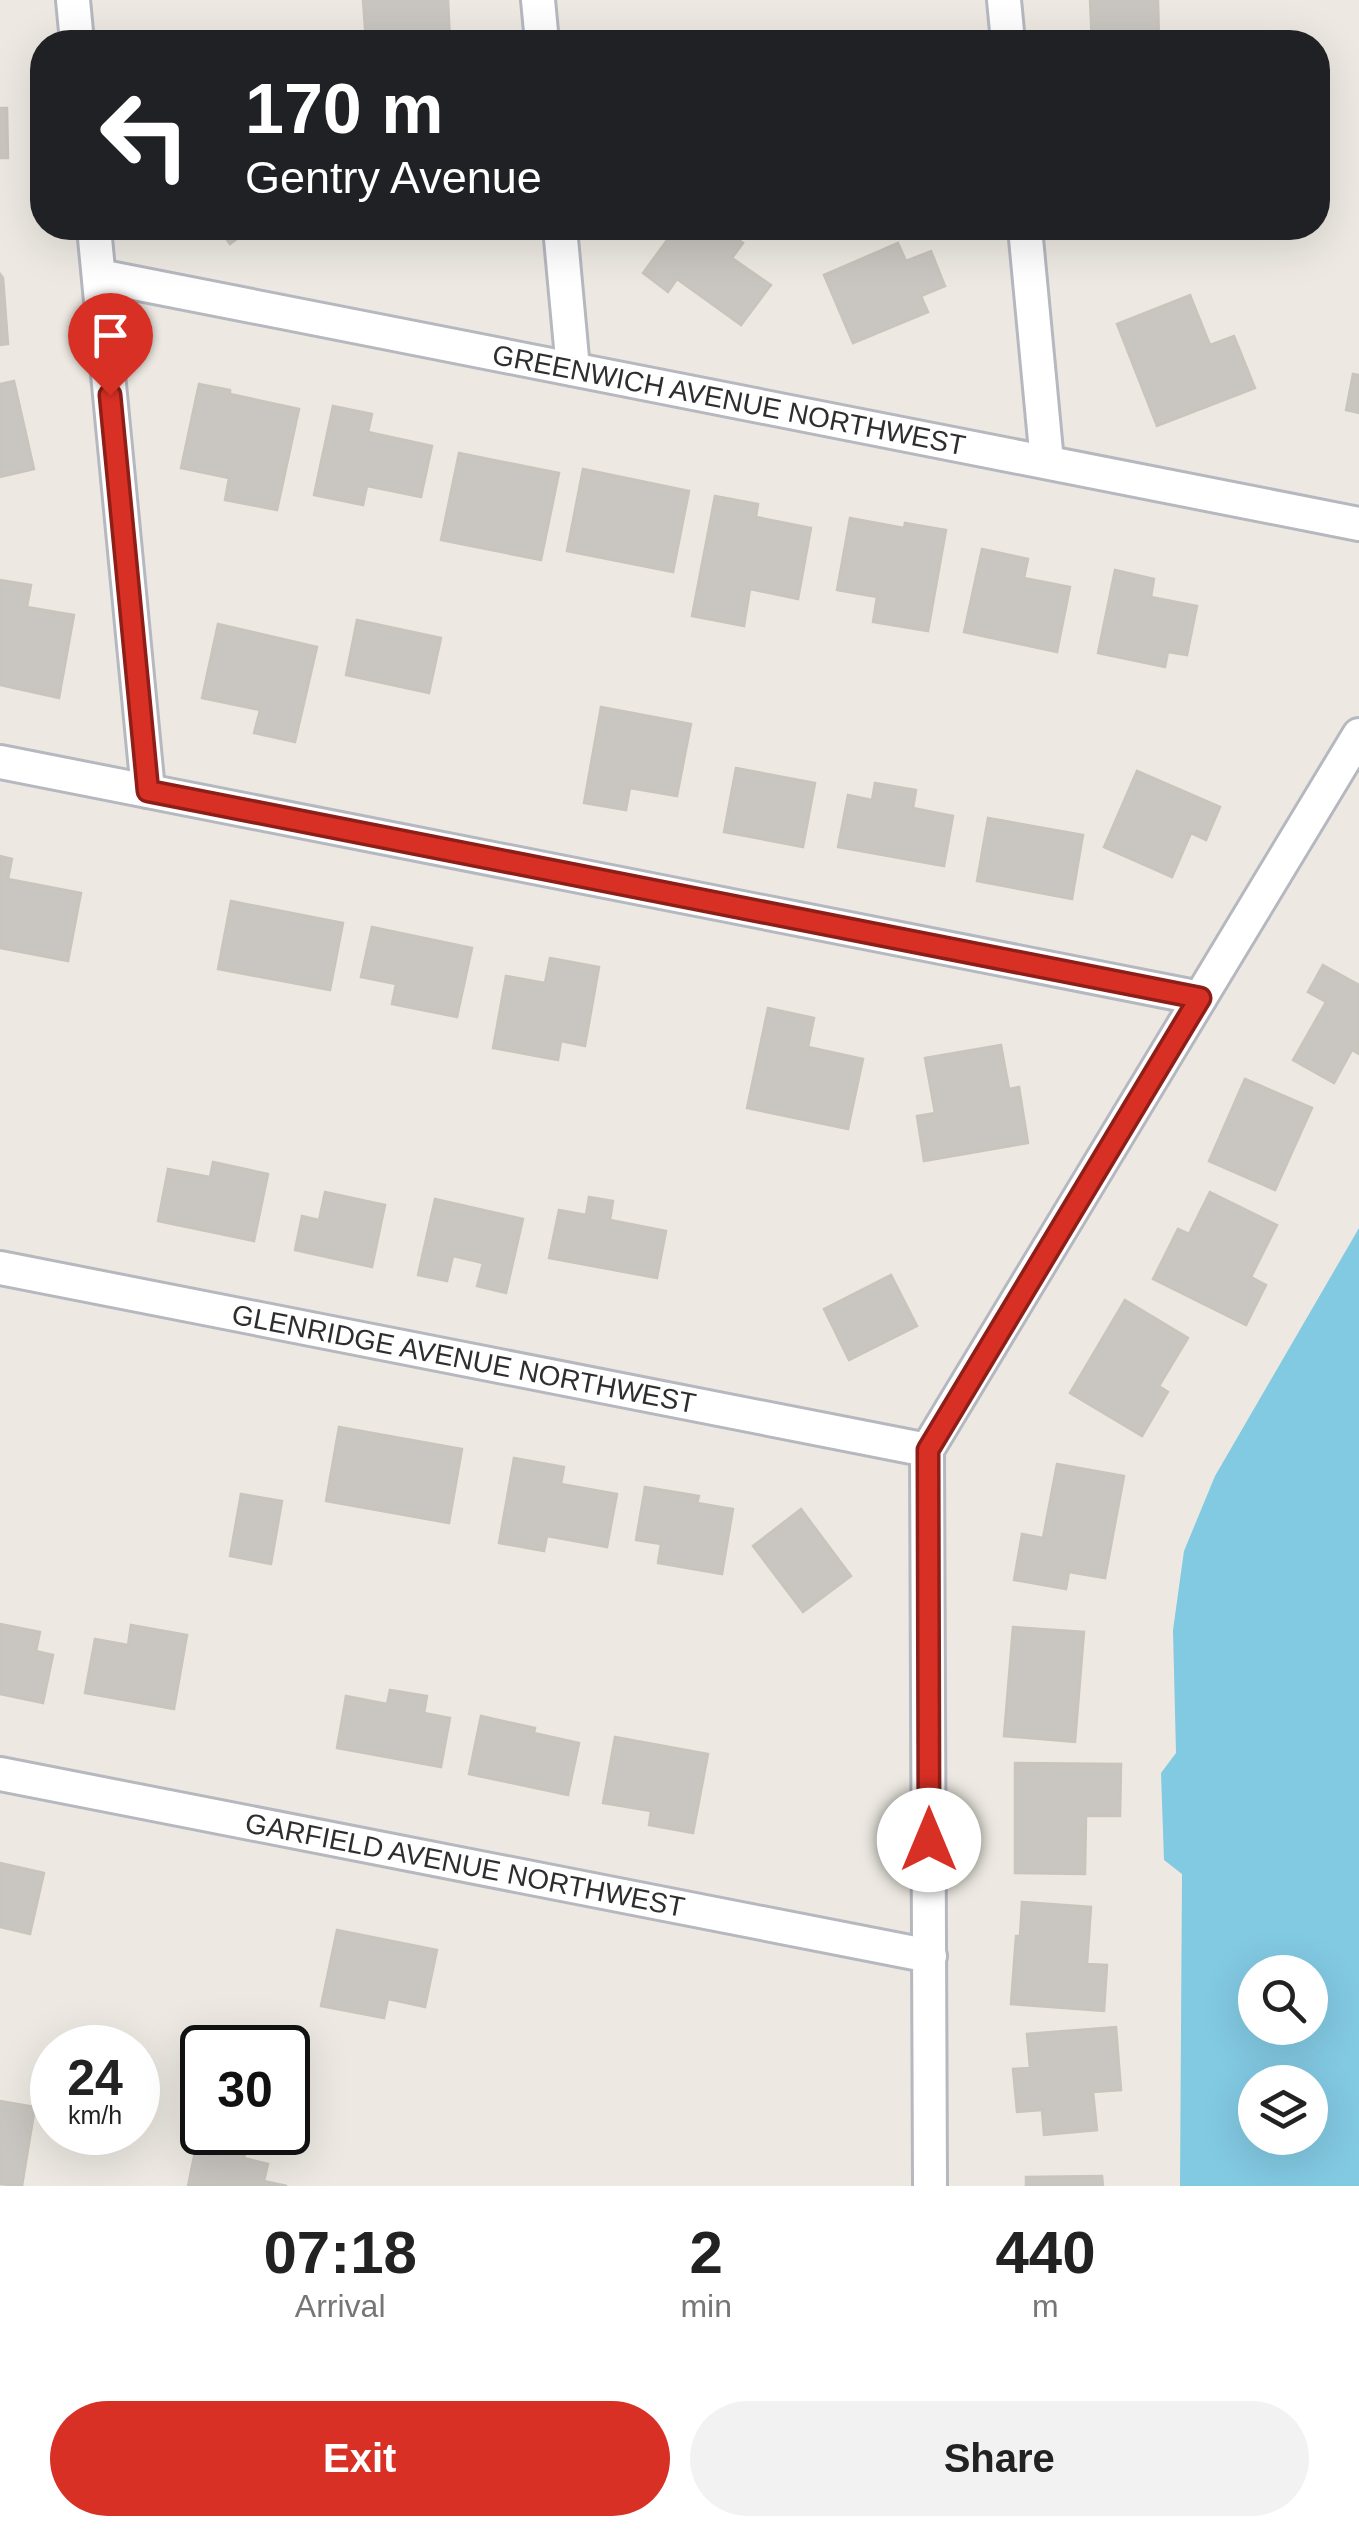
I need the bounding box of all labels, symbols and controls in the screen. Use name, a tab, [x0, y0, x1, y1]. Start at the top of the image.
icon: left	[80, 70, 210, 200]
text: 170 m	[245, 70, 443, 148]
text: Gentry Avenue	[245, 152, 542, 203]
pin	[68, 293, 153, 396]
icon: arrive	[83, 308, 138, 363]
street label: GREENWICH AVENUE NORTHWEST	[490, 339, 968, 461]
street label: GLENRIDGE AVENUE NORTHWEST	[229, 1299, 699, 1419]
position arrow	[877, 1788, 981, 1892]
street label: GARFIELD AVENUE NORTHWEST	[243, 1807, 687, 1923]
map controls	[1238, 1955, 1328, 2155]
button: search	[1238, 1955, 1328, 2045]
speed limit sign: 30	[180, 2025, 310, 2155]
text: 24	[67, 2050, 123, 2106]
button: layers	[1238, 2065, 1328, 2155]
text: km/h	[68, 2101, 122, 2129]
text: 07:18	[263, 2219, 417, 2286]
text: 2	[689, 2219, 723, 2286]
text: 440	[995, 2219, 1096, 2286]
text: Arrival	[295, 2288, 386, 2324]
text: min	[680, 2288, 732, 2324]
text: m	[1032, 2288, 1059, 2324]
button: Exit	[50, 2401, 670, 2516]
button: Share	[690, 2401, 1309, 2516]

